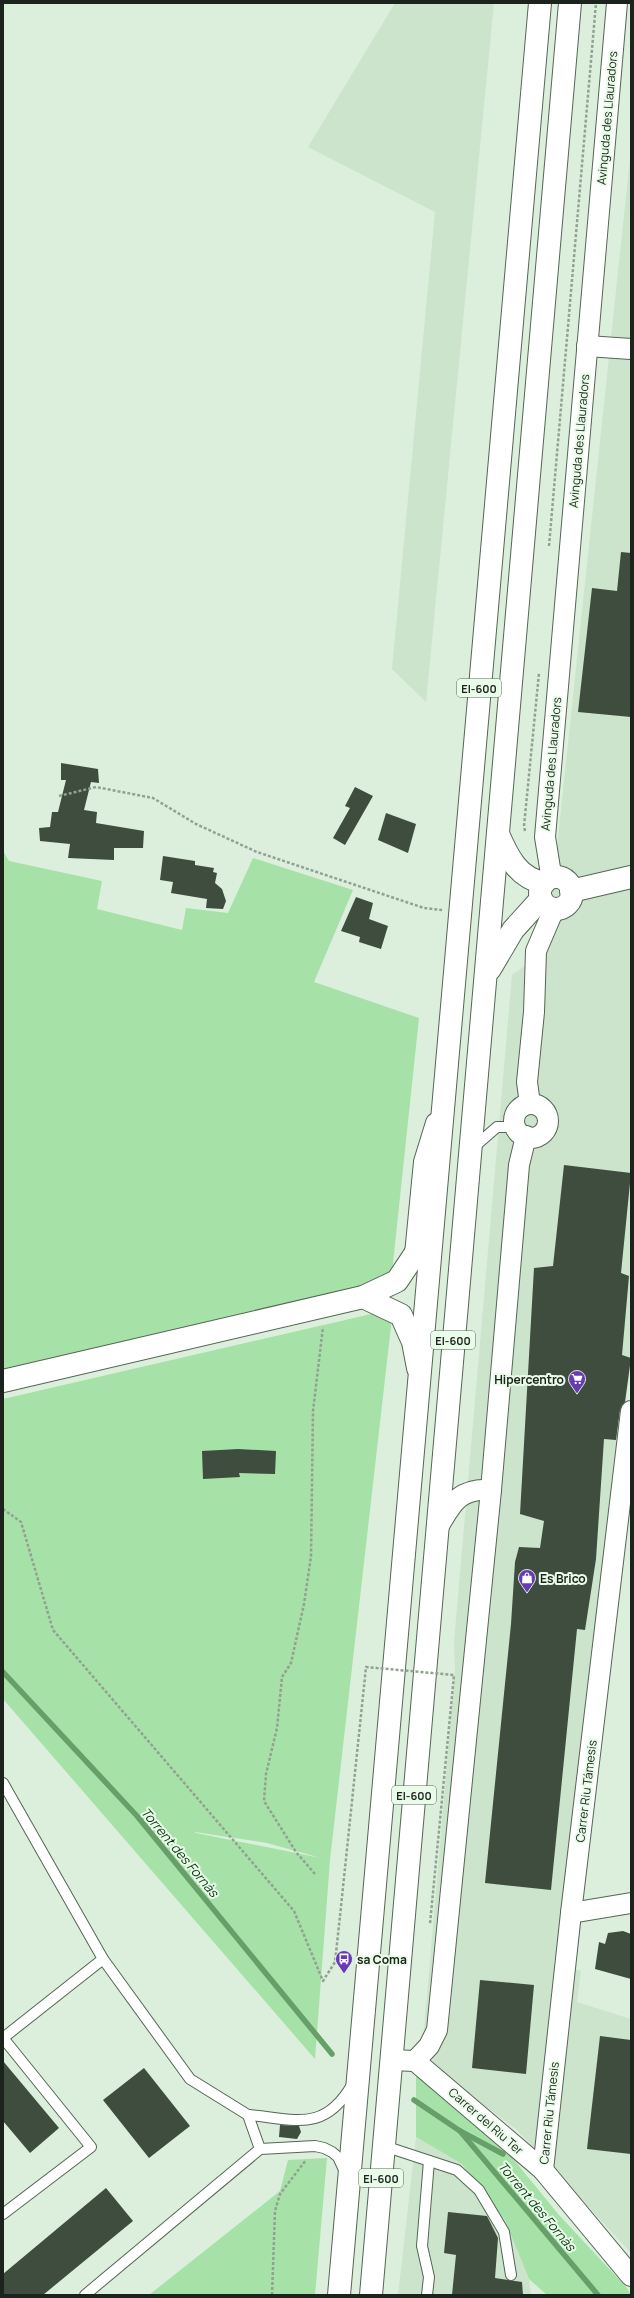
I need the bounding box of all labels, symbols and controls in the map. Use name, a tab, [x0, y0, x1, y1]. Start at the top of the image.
street label: Avinguda des Llauradors	[593, 50, 621, 186]
street label: Avinguda des Llauradors	[565, 373, 593, 509]
road number: EI-600	[457, 679, 501, 697]
street label: Avinguda des Llauradors	[537, 696, 565, 832]
road number: EI-600	[431, 1331, 475, 1349]
supermarket icon: Hipercentro	[567, 1369, 587, 1394]
place label: Hipercentro	[494, 1371, 564, 1388]
shop icon: Es Brico	[517, 1568, 537, 1593]
place label: Es Brico	[540, 1570, 586, 1587]
street label: Carrer Riu Támesis	[571, 1739, 601, 1843]
road number: EI-600	[392, 1786, 436, 1804]
water label: Torrent des Fornàs	[137, 1803, 224, 1902]
bus stop icon: sa Coma	[334, 1949, 354, 1974]
place label: sa Coma	[357, 1951, 407, 1968]
street label: Carrer Riu Támesis	[535, 2061, 563, 2165]
street label: Carrer del Riu Ter	[445, 2084, 528, 2159]
water label: Torrent des Fornàs	[494, 2157, 581, 2256]
road number: EI-600	[359, 2169, 403, 2187]

